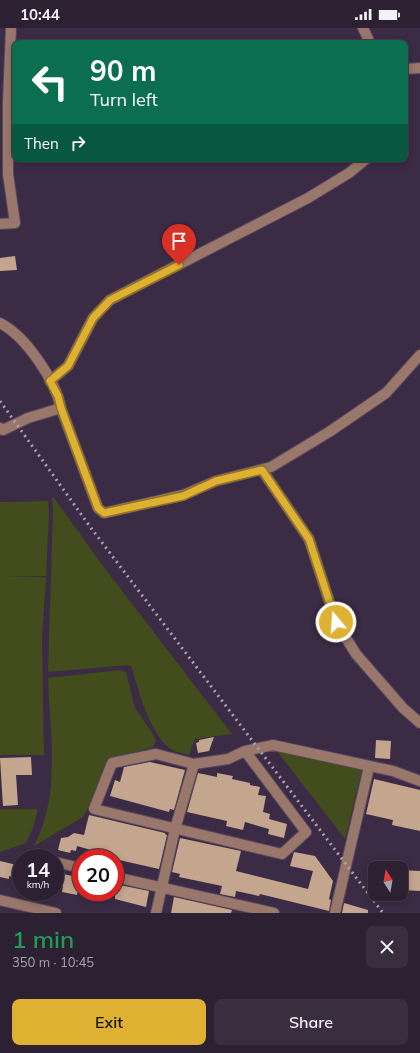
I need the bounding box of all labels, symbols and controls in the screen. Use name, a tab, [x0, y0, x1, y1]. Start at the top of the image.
text: 10:44	[20, 5, 60, 24]
text: 90 m	[90, 53, 156, 88]
icon: left	[24, 56, 76, 108]
text: Turn left	[90, 88, 158, 111]
icon: right	[67, 132, 89, 154]
text: Then	[24, 134, 59, 153]
pin	[162, 224, 196, 265]
icon: arrive	[168, 230, 190, 252]
position arrow	[315, 601, 357, 643]
speed limit sign: 20	[72, 849, 124, 901]
text: 14	[26, 857, 50, 882]
north arrow	[368, 861, 408, 901]
map controls	[368, 861, 408, 901]
text: km/h	[27, 878, 49, 891]
text: 1 min	[12, 924, 74, 954]
button: close	[366, 926, 408, 968]
text: 350 m · 10:45	[12, 954, 94, 970]
button: Exit	[12, 999, 206, 1045]
button: Share	[214, 999, 408, 1045]

